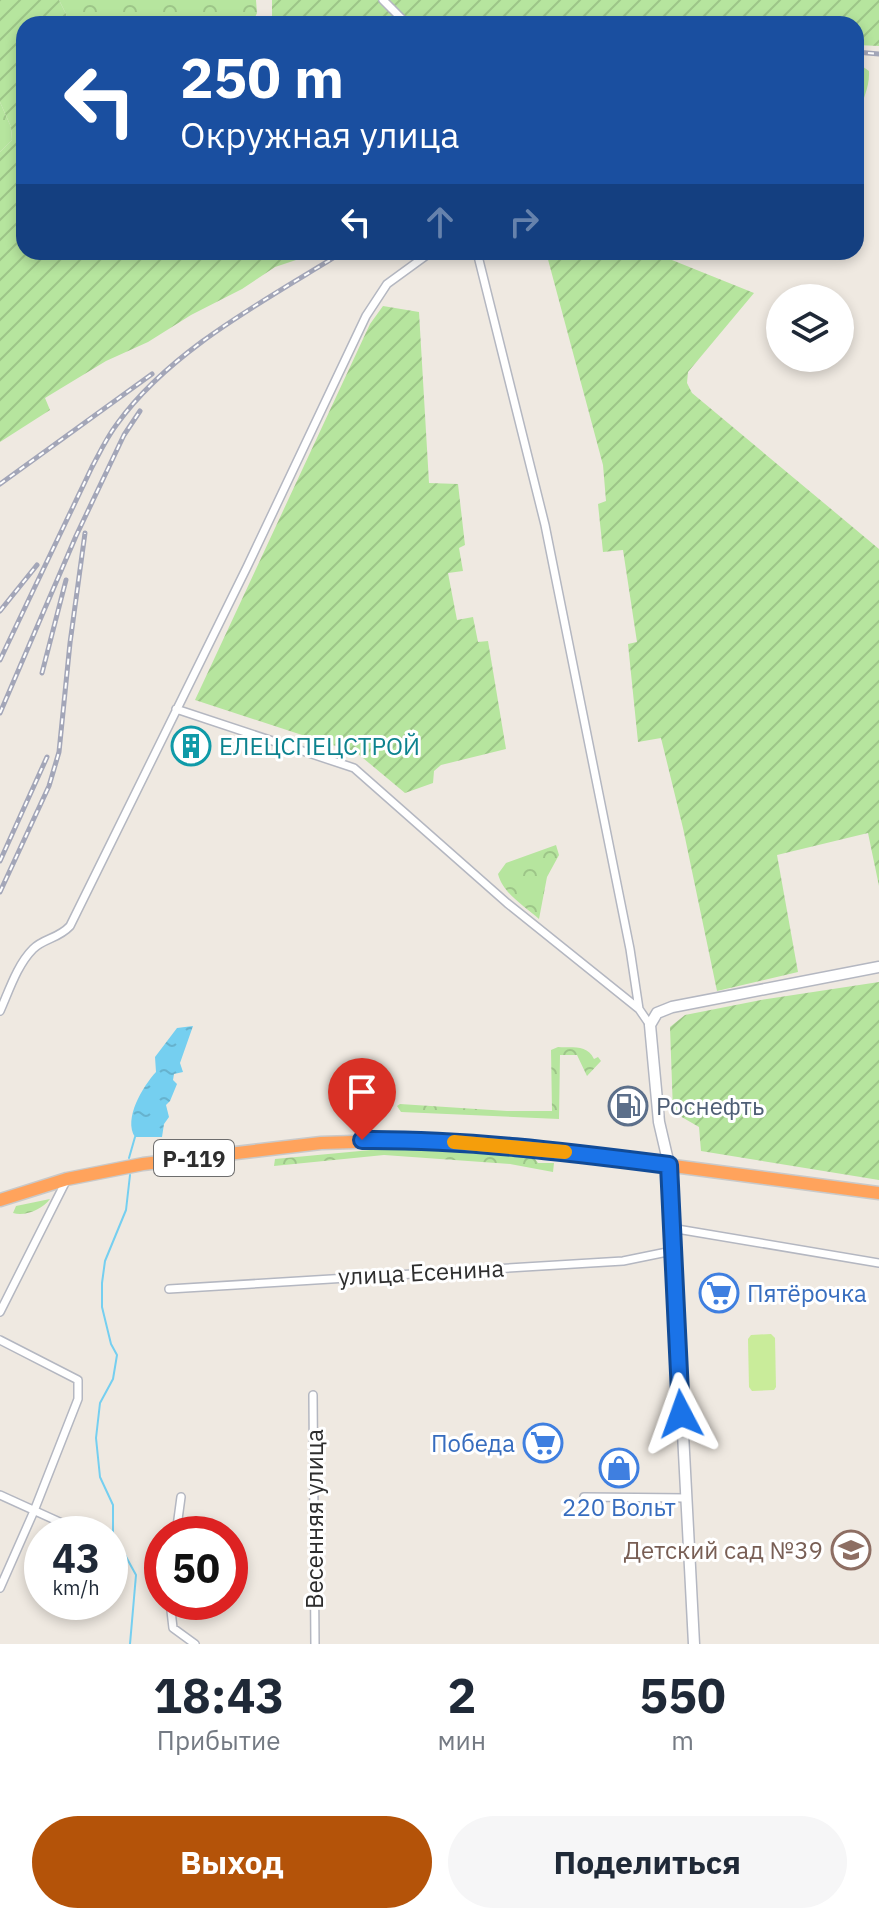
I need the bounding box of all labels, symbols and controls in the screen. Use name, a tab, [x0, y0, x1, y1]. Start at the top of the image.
text: 250 m	[180, 41, 344, 113]
icon: left	[48, 48, 152, 152]
text: Окружная улица	[180, 111, 460, 158]
icon: left	[334, 200, 378, 244]
icon: ahead	[418, 200, 462, 244]
icon: right	[502, 200, 546, 244]
map controls	[766, 284, 854, 372]
button: layers	[766, 284, 854, 372]
building icon: ЕЛЕЦСПЕЦСТРОЙ	[170, 725, 212, 767]
place label: ЕЛЕЦСПЕЦСТРОЙ	[219, 730, 420, 762]
pin	[328, 1058, 396, 1140]
icon: arrive	[340, 1070, 384, 1114]
fuel station icon: Роснефть	[607, 1085, 649, 1127]
place label: Роснефть	[656, 1090, 764, 1122]
road number: Р-119	[154, 1140, 234, 1176]
street label: улица Есенина	[337, 1252, 505, 1292]
supermarket icon: Пятёрочка	[698, 1272, 740, 1314]
place label: Пятёрочка	[747, 1277, 867, 1309]
position arrow	[639, 1372, 723, 1456]
supermarket icon: Победа	[522, 1422, 564, 1464]
place label: Победа	[431, 1427, 515, 1459]
street label: Весенняя улица	[298, 1429, 330, 1609]
shop icon: 220 Вольт	[598, 1447, 640, 1489]
place label: 220 Вольт	[562, 1491, 676, 1523]
speed limit sign: 50	[144, 1516, 248, 1620]
school or university icon: Детский сад №39	[830, 1529, 872, 1571]
text: 43	[52, 1532, 100, 1584]
place label: Детский сад №39	[624, 1534, 823, 1566]
text: km/h	[52, 1574, 100, 1601]
text: 18:43	[153, 1664, 284, 1726]
text: 2	[447, 1664, 476, 1726]
text: 550	[639, 1664, 726, 1726]
text: Прибытие	[157, 1723, 281, 1757]
text: мин	[437, 1723, 486, 1757]
text: m	[671, 1723, 694, 1757]
button: Выход	[32, 1816, 432, 1908]
button: Поделиться	[448, 1816, 847, 1908]

